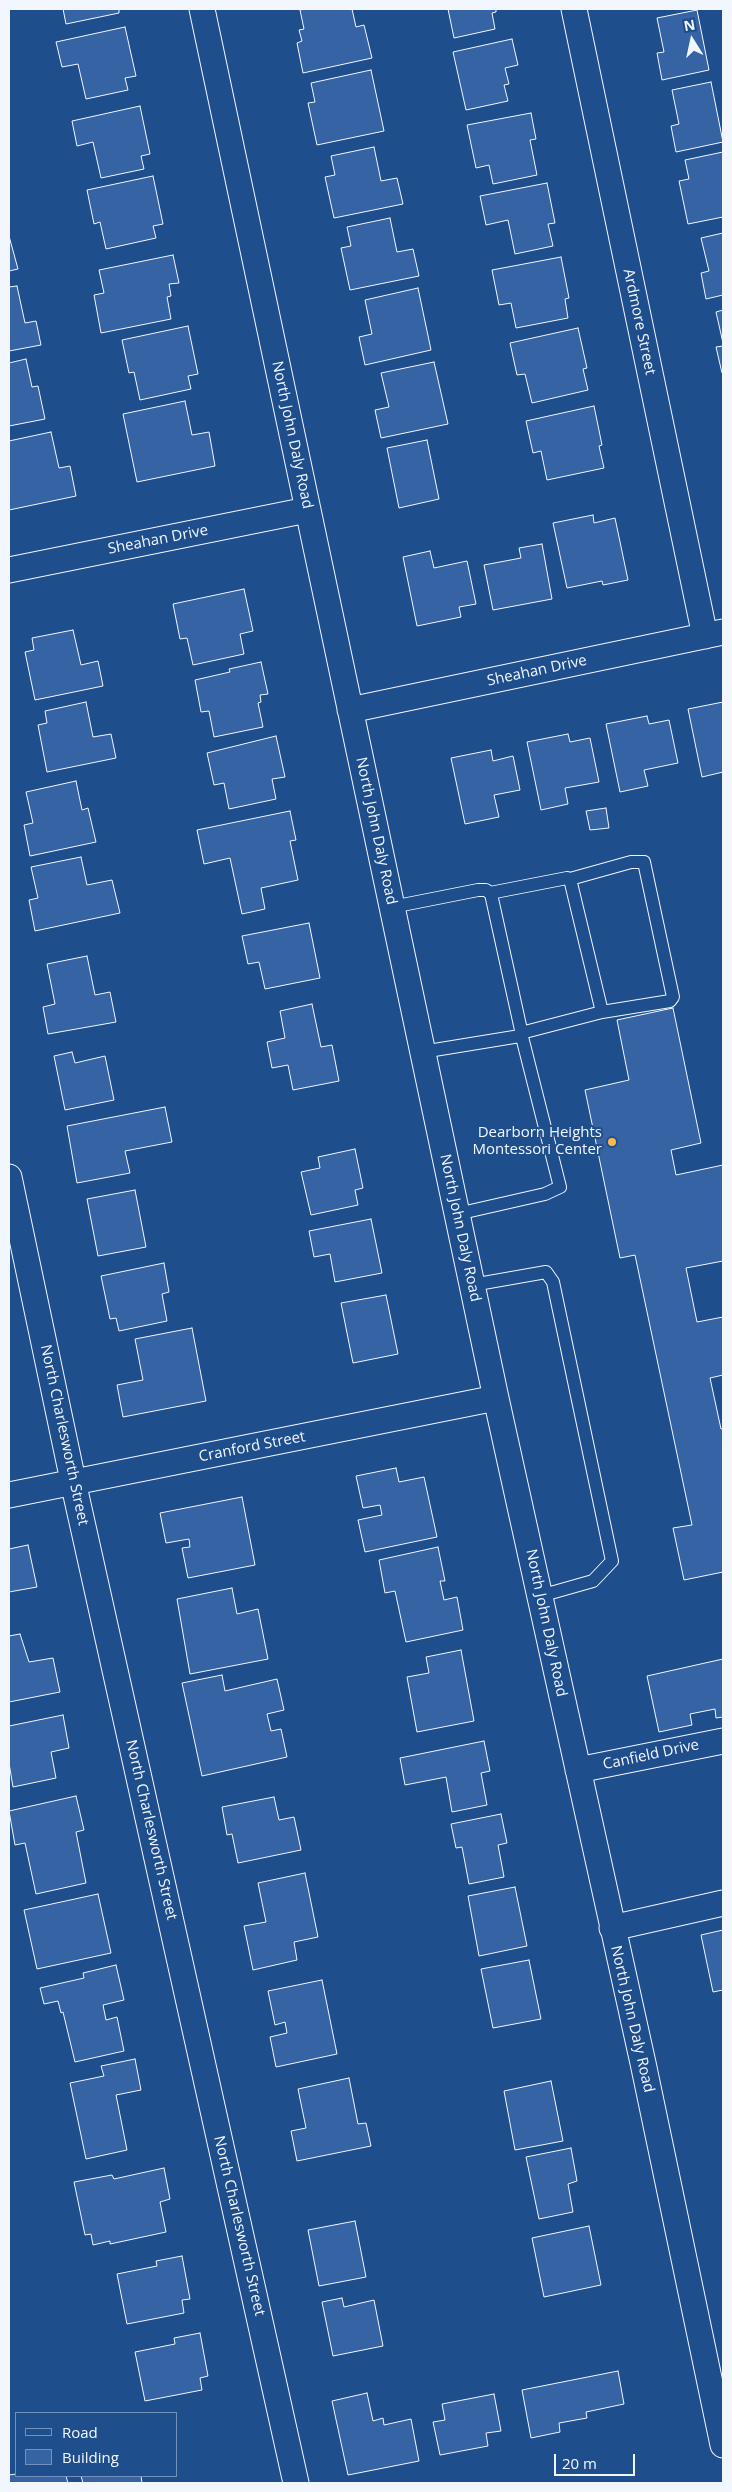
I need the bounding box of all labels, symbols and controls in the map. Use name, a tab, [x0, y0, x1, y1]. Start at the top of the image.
text: N	[682, 14, 697, 35]
north arrow	[667, 15, 717, 65]
street label: Ardmore Street	[619, 267, 659, 377]
street label: North John Daly Road	[268, 360, 316, 510]
street label: Sheahan Drive	[106, 521, 210, 559]
street label: Sheahan Drive	[485, 652, 589, 690]
street label: North John Daly Road	[352, 756, 400, 906]
place label: Dearborn Heights Montessori Center	[472, 1124, 602, 1159]
marker: Dearborn Heights Montessori Center	[606, 1136, 618, 1148]
street label: North John Daly Road	[436, 1153, 484, 1303]
street label: North Charlesworth Street	[36, 1343, 92, 1527]
street label: Cranford Street	[197, 1428, 307, 1466]
street label: North John Daly Road	[522, 1548, 570, 1698]
street label: Canfield Drive	[601, 1736, 701, 1774]
street label: North Charlesworth Street	[121, 1738, 181, 1922]
street label: North John Daly Road	[606, 1944, 658, 2094]
street label: North Charlesworth Street	[209, 2134, 269, 2318]
legend	[15, 2412, 178, 2477]
text: Road	[62, 2422, 98, 2442]
scale bar	[557, 2444, 638, 2476]
text: Building	[62, 2447, 119, 2467]
text: 20 m	[562, 2453, 597, 2473]

